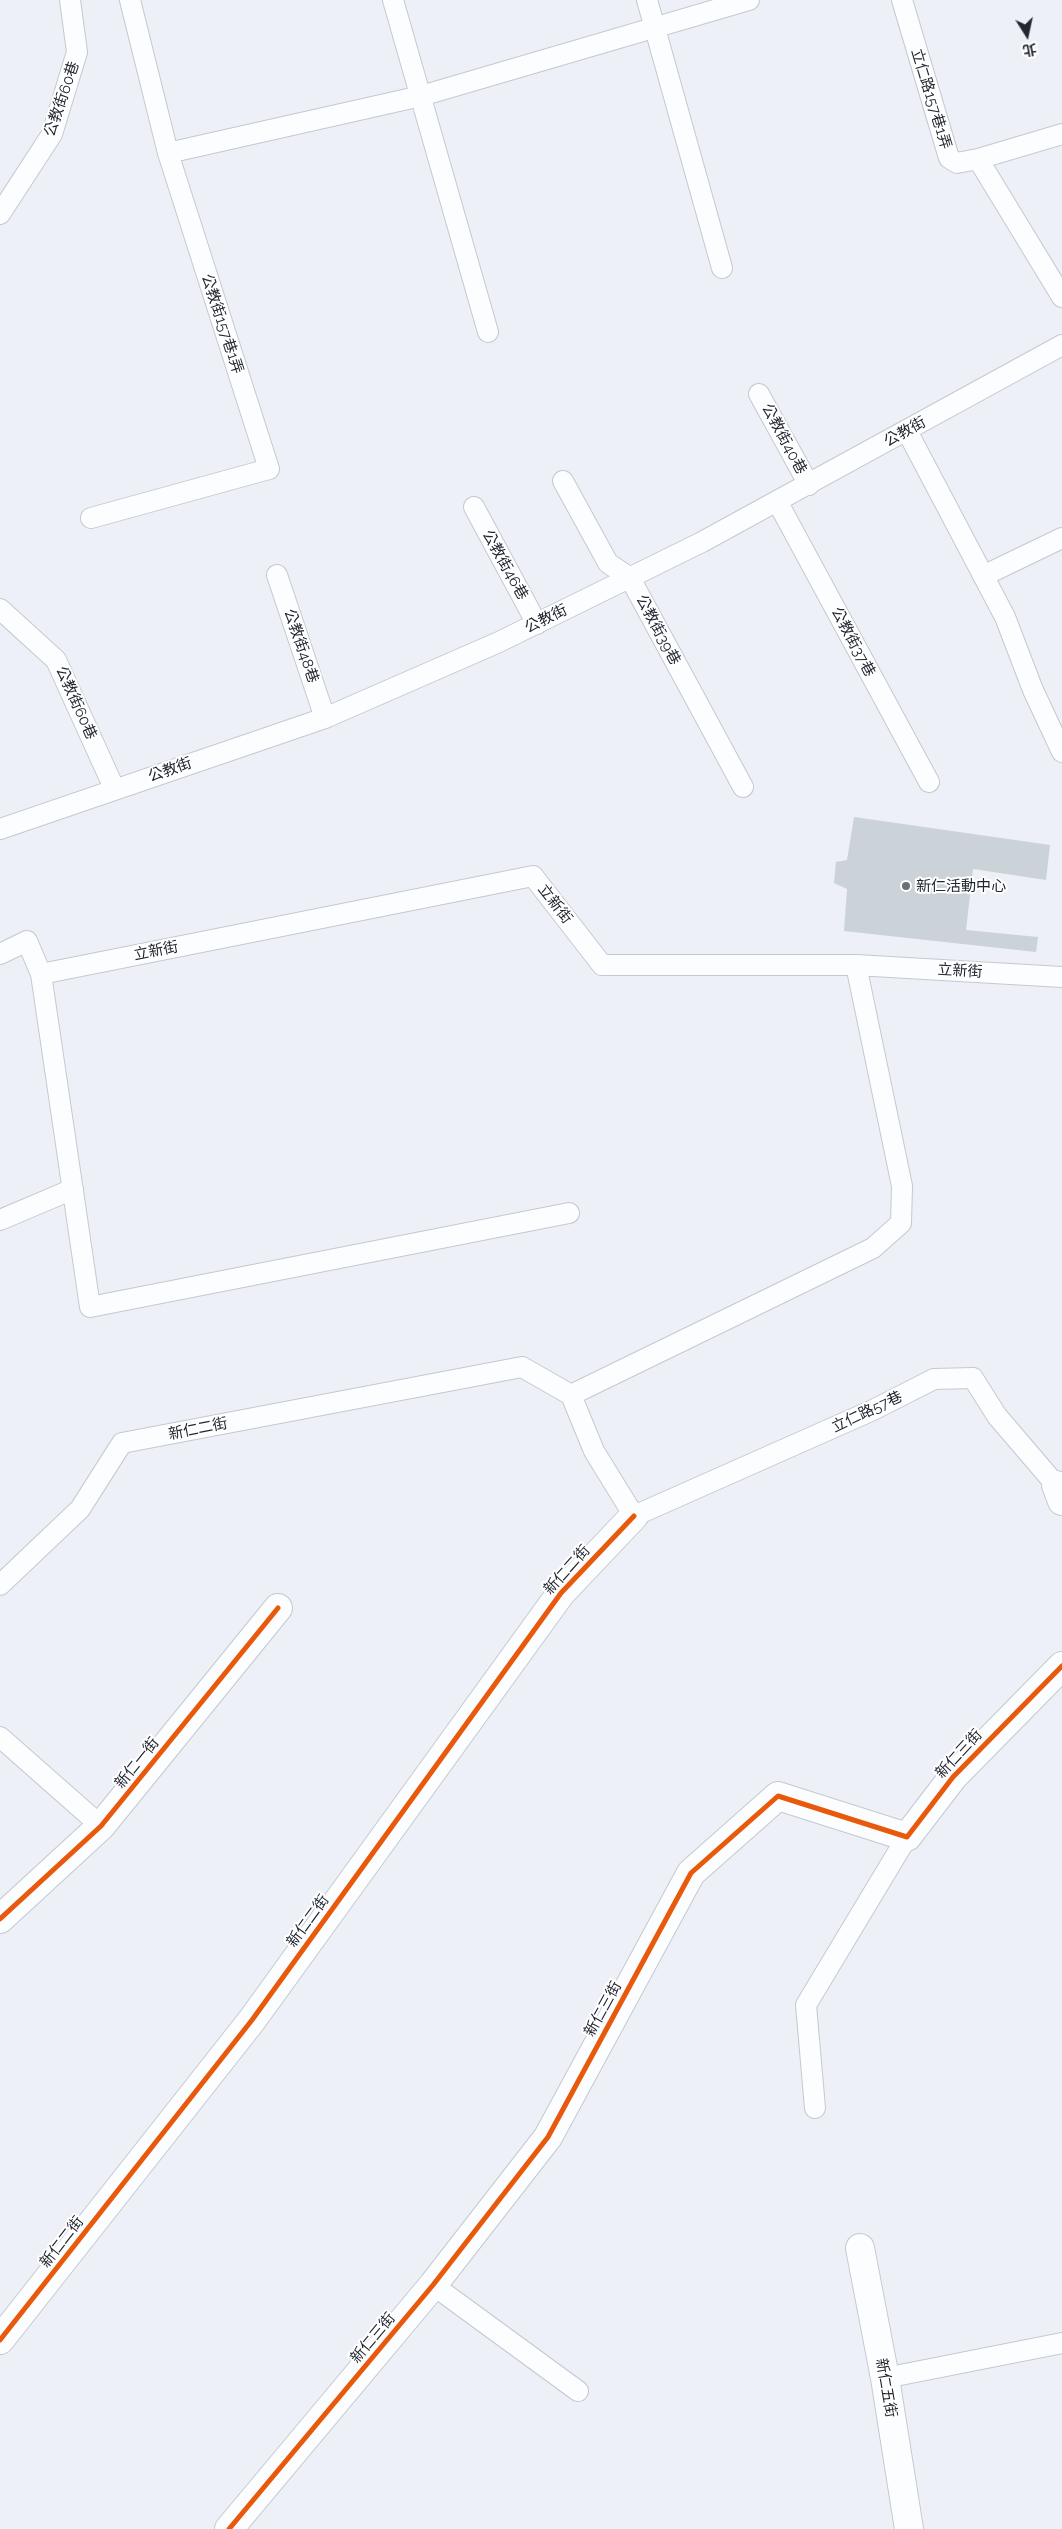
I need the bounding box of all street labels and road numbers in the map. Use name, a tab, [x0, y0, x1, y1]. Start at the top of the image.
street label: 立仁路157巷1弄	[907, 47, 955, 151]
street label: 公教街60巷	[41, 59, 83, 139]
street label: 公教街157巷1弄	[197, 272, 247, 376]
street label: 公教街40巷	[758, 401, 810, 477]
street label: 公教街	[881, 413, 929, 451]
street label: 公教街46巷	[478, 527, 532, 603]
street label: 公教街39巷	[632, 592, 684, 668]
street label: 公教街	[522, 601, 570, 637]
street label: 公教街37巷	[827, 604, 879, 680]
street label: 公教街48巷	[280, 607, 322, 685]
street label: 公教街60巷	[52, 664, 100, 742]
street label: 公教街	[146, 754, 194, 786]
street label: 立新街	[534, 881, 576, 927]
street label: 立新街	[132, 938, 180, 964]
street label: 立新街	[937, 961, 983, 981]
street label: 立仁路57巷	[829, 1388, 905, 1436]
street label: 新仁二街	[167, 1414, 229, 1444]
street label: 新仁二街	[540, 1542, 594, 1598]
street label: 新仁三街	[932, 1726, 986, 1782]
street label: 新仁一街	[111, 1734, 163, 1792]
street label: 新仁二街	[283, 1891, 333, 1951]
street label: 新仁三街	[581, 1978, 625, 2040]
street label: 新仁二街	[36, 2213, 88, 2271]
street label: 新仁三街	[347, 2309, 399, 2367]
street label: 新仁五街	[872, 2357, 900, 2419]

